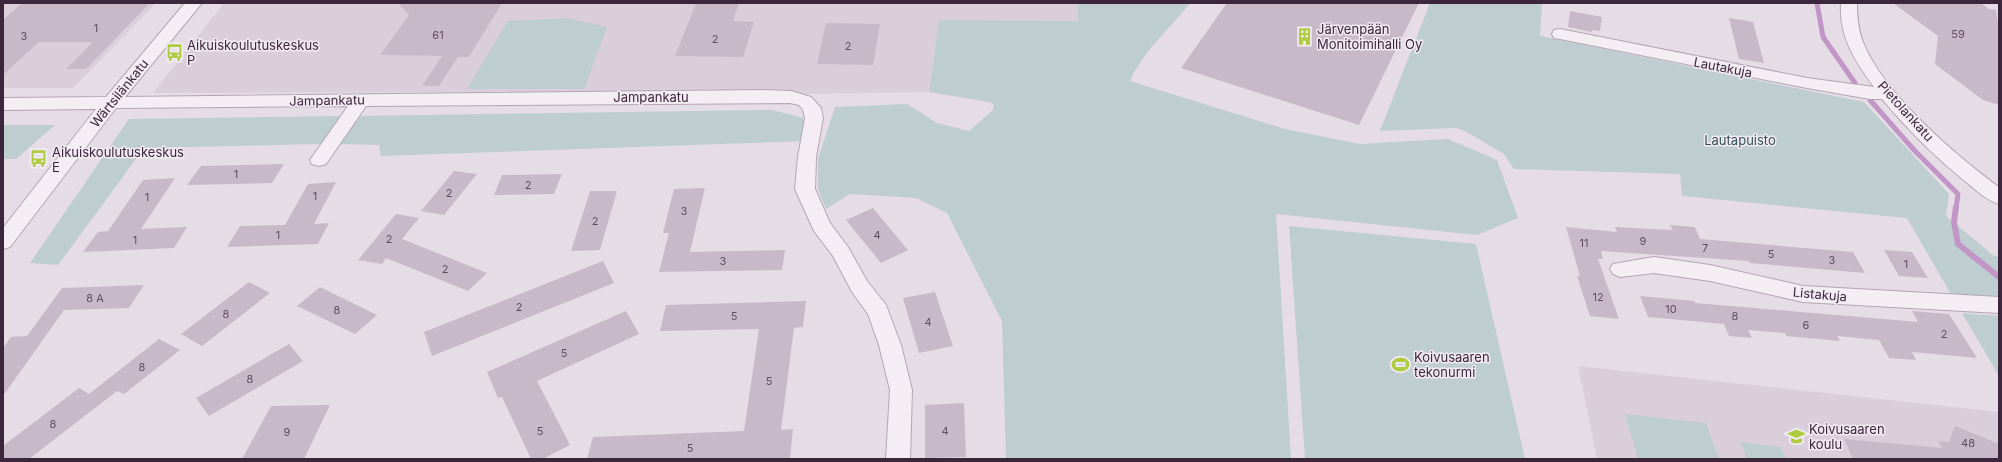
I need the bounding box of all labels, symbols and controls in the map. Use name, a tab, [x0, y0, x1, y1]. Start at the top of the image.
house number: 1	[94, 21, 98, 35]
place label: Järvenpään Monitoimihalli Oy	[1317, 21, 1422, 52]
building icon: Järvenpään Monitoimihalli Oy	[1294, 26, 1314, 46]
house number: 59	[1951, 27, 1965, 41]
house number: 61	[432, 28, 444, 42]
house number: 3	[21, 29, 28, 43]
house number: 2	[712, 32, 718, 46]
place label: Aikuiskoulutuskeskus P	[187, 37, 319, 68]
house number: 2	[845, 39, 851, 53]
bus stop icon: Aikuiskoulutuskeskus P	[164, 42, 184, 62]
street label: Lautakuja	[1692, 53, 1754, 81]
street label: Wärtsilänkatu	[87, 56, 151, 130]
street label: Pietolankatu	[1875, 78, 1937, 144]
street label: Jampankatu	[613, 89, 689, 105]
street label: Jampankatu	[289, 91, 365, 109]
park label: Lautapuisto	[1704, 132, 1776, 148]
place label: Aikuiskoulutuskeskus E	[52, 144, 184, 175]
bus stop icon: Aikuiskoulutuskeskus E	[29, 149, 49, 169]
house number: 1	[234, 167, 238, 181]
house number: 2	[525, 178, 531, 192]
house number: 2	[446, 186, 452, 200]
house number: 1	[313, 189, 317, 203]
house number: 1	[145, 190, 149, 204]
house number: 3	[681, 204, 688, 218]
house number: 2	[592, 214, 598, 228]
house number: 1	[276, 228, 280, 242]
house number: 4	[873, 228, 881, 242]
house number: 2	[386, 232, 392, 246]
house number: 1	[133, 233, 137, 247]
house number: 9	[1640, 234, 1647, 248]
house number: 11	[1580, 236, 1588, 250]
house number: 7	[1702, 241, 1708, 255]
house number: 5	[1768, 247, 1775, 261]
house number: 3	[1829, 253, 1836, 267]
house number: 3	[720, 254, 727, 268]
house number: 1	[1904, 257, 1908, 271]
house number: 2	[442, 262, 448, 276]
street label: Listakuja	[1792, 284, 1848, 304]
house number: 12	[1592, 290, 1604, 304]
house number: 8 A	[86, 291, 104, 305]
house number: 2	[516, 300, 522, 314]
house number: 10	[1665, 302, 1677, 316]
house number: 8	[334, 303, 341, 317]
house number: 8	[223, 307, 230, 321]
house number: 5	[731, 309, 738, 323]
house number: 8	[1732, 309, 1739, 323]
house number: 4	[924, 315, 932, 329]
house number: 6	[1803, 318, 1810, 332]
house number: 2	[1941, 327, 1947, 341]
house number: 5	[561, 346, 568, 360]
place label: Koivusaaren tekonurmi	[1414, 349, 1490, 380]
sports icon: Koivusaaren tekonurmi	[1391, 354, 1411, 374]
house number: 8	[139, 360, 146, 374]
house number: 8	[247, 372, 254, 386]
house number: 5	[766, 374, 773, 388]
house number: 8	[50, 417, 57, 431]
place label: Koivusaaren koulu	[1809, 421, 1885, 452]
house number: 5	[537, 424, 544, 438]
house number: 4	[941, 424, 949, 438]
house number: 9	[284, 425, 291, 439]
school or university icon: Koivusaaren koulu	[1786, 426, 1806, 446]
house number: 48	[1961, 436, 1975, 450]
house number: 5	[687, 441, 694, 455]

